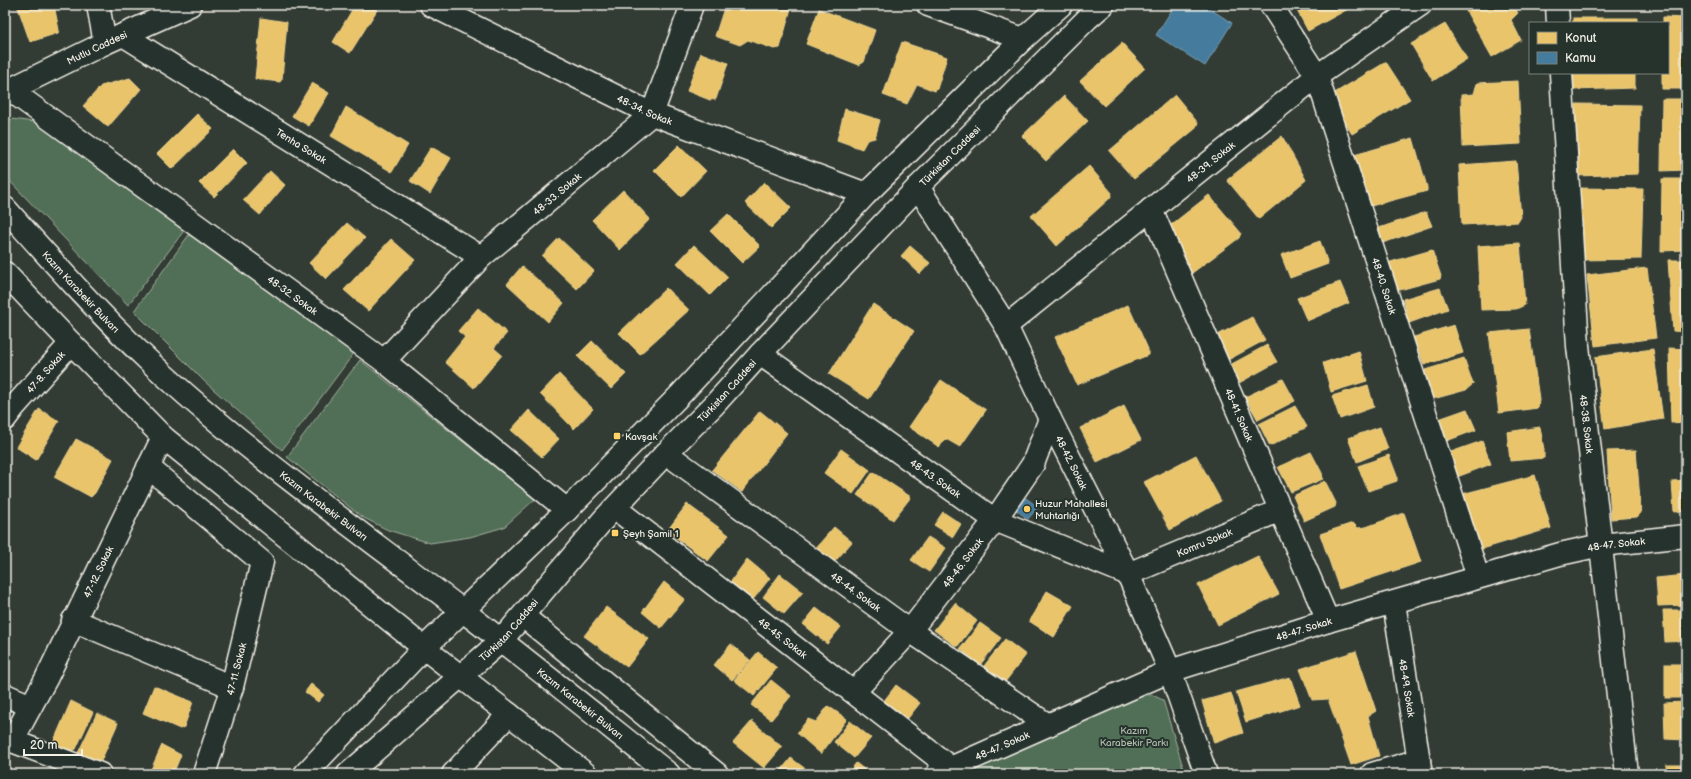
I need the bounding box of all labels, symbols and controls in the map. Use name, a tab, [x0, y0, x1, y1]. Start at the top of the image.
legend	[1529, 22, 1669, 74]
street label: Mutlu Caddesi	[65, 29, 129, 68]
text: Konut	[1565, 31, 1597, 46]
text: Kamu	[1565, 51, 1596, 66]
street label: 48-34. Sokak	[615, 93, 674, 128]
street label: Türkistan Caddesi	[917, 123, 983, 189]
street label: Tenha Sokak	[273, 126, 329, 167]
street label: 48-39. Sokak	[1184, 139, 1238, 186]
street label: 48-33. Sokak	[531, 171, 584, 218]
street label: Kazım Karabekir Bulvarı	[39, 249, 121, 336]
street label: 48-40. Sokak	[1369, 256, 1398, 316]
street label: 48-32. Sokak	[265, 273, 320, 318]
street label: 47-8. Sokak	[24, 349, 68, 396]
street label: Türkistan Caddesi	[695, 357, 759, 425]
street label: 48-41. Sokak	[1222, 387, 1255, 444]
street label: 48-38. Sokak	[1577, 394, 1595, 454]
marker: Kavşak	[612, 431, 622, 441]
place label: Kavşak	[625, 431, 657, 443]
street label: 48-42. Sokak	[1052, 434, 1090, 492]
street label: 48-43. Sokak	[907, 457, 963, 501]
street label: Kazım Karabekir Bulvarı	[277, 469, 370, 543]
place label: Huzur Mahallesi Muhtarlığı	[1035, 498, 1108, 522]
marker: Huzur Mahallesi Muhtarlığı	[1022, 504, 1032, 514]
street label: Komru Sokak	[1175, 526, 1234, 560]
marker: Şeyh Şamil 1	[610, 528, 620, 538]
place label: Şeyh Şamil 1	[623, 528, 679, 540]
street label: 48-47. Sokak	[1586, 535, 1646, 555]
street label: 48-46. Sokak	[940, 536, 986, 590]
street label: 47-12. Sokak	[81, 544, 116, 600]
street label: 48-44. Sokak	[828, 570, 883, 615]
street label: Türkistan Caddesi	[477, 597, 541, 664]
street label: 48-47. Sokak	[1274, 615, 1334, 644]
street label: 48-45. Sokak	[755, 616, 809, 661]
street label: 47-11. Sokak	[225, 642, 249, 697]
street label: 48-49. Sokak	[1396, 658, 1417, 718]
street label: Kazım Karabekir Bulvarı	[534, 666, 625, 742]
park label: Kazım Karabekir Parkı	[1100, 725, 1168, 749]
street label: 48-47. Sokak	[973, 729, 1031, 763]
scale bar	[24, 731, 82, 757]
text: 20 m	[30, 738, 57, 753]

